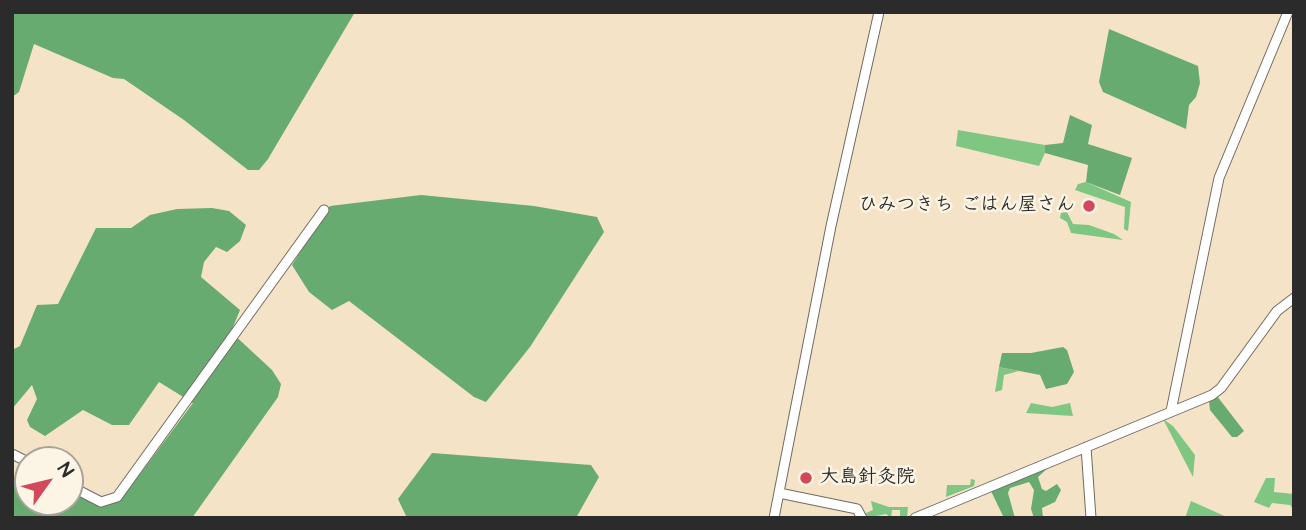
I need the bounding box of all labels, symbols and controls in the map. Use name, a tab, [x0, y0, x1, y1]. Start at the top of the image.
place label: ひみつきち ごはん屋さん	[858, 195, 1075, 217]
marker: ひみつきち ごはん屋さん	[1081, 198, 1097, 214]
north arrow	[14, 446, 84, 516]
text: N	[51, 458, 80, 483]
place label: 大島針灸院	[820, 467, 915, 489]
marker: 大島針灸院	[798, 470, 814, 486]

